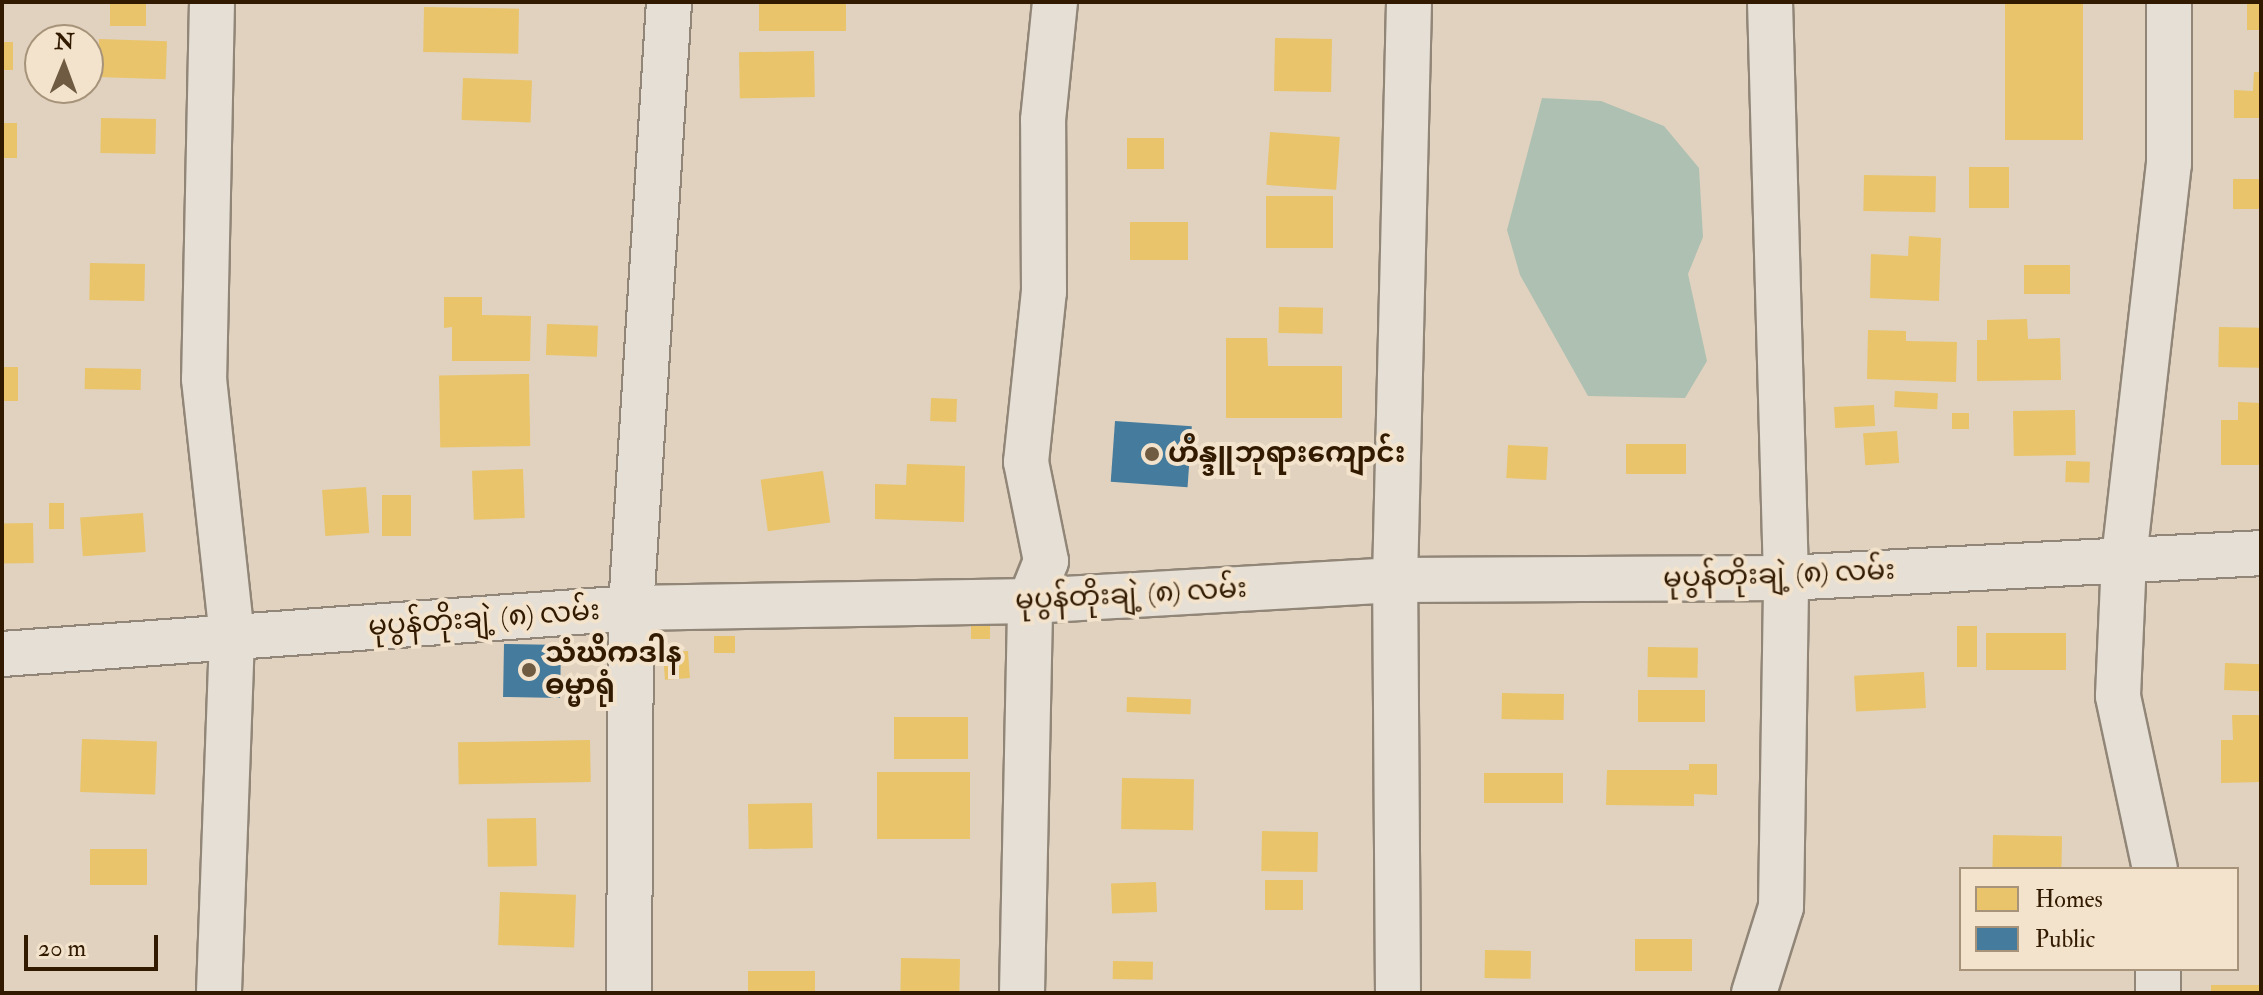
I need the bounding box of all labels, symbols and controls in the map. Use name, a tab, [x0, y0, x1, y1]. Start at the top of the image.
north arrow	[24, 24, 104, 104]
text: N	[54, 28, 74, 56]
place label: ဟိန္ဒူဘုရားကျောင်း	[1168, 437, 1405, 471]
marker: ဟိန္ဒူဘုရားကျောင်း	[1143, 445, 1161, 463]
street label: မုပွန်တိုးချဲ့ (၈) လမ်း	[1662, 554, 1896, 596]
street label: မုပွန်တိုးချဲ့ (၈) လမ်း	[1014, 572, 1248, 618]
street label: မုပွန်တိုးချဲ့ (၈) လမ်း	[367, 594, 601, 644]
place label: သံဃိကဒါန ဓမ္မာရုံ	[545, 637, 682, 703]
marker: သံဃိကဒါန ဓမ္မာရုံ	[520, 661, 538, 679]
legend	[1959, 867, 2239, 971]
text: Homes	[2035, 884, 2103, 915]
scale bar	[28, 919, 162, 969]
text: Public	[2035, 924, 2095, 955]
text: 20 m	[38, 933, 86, 964]

